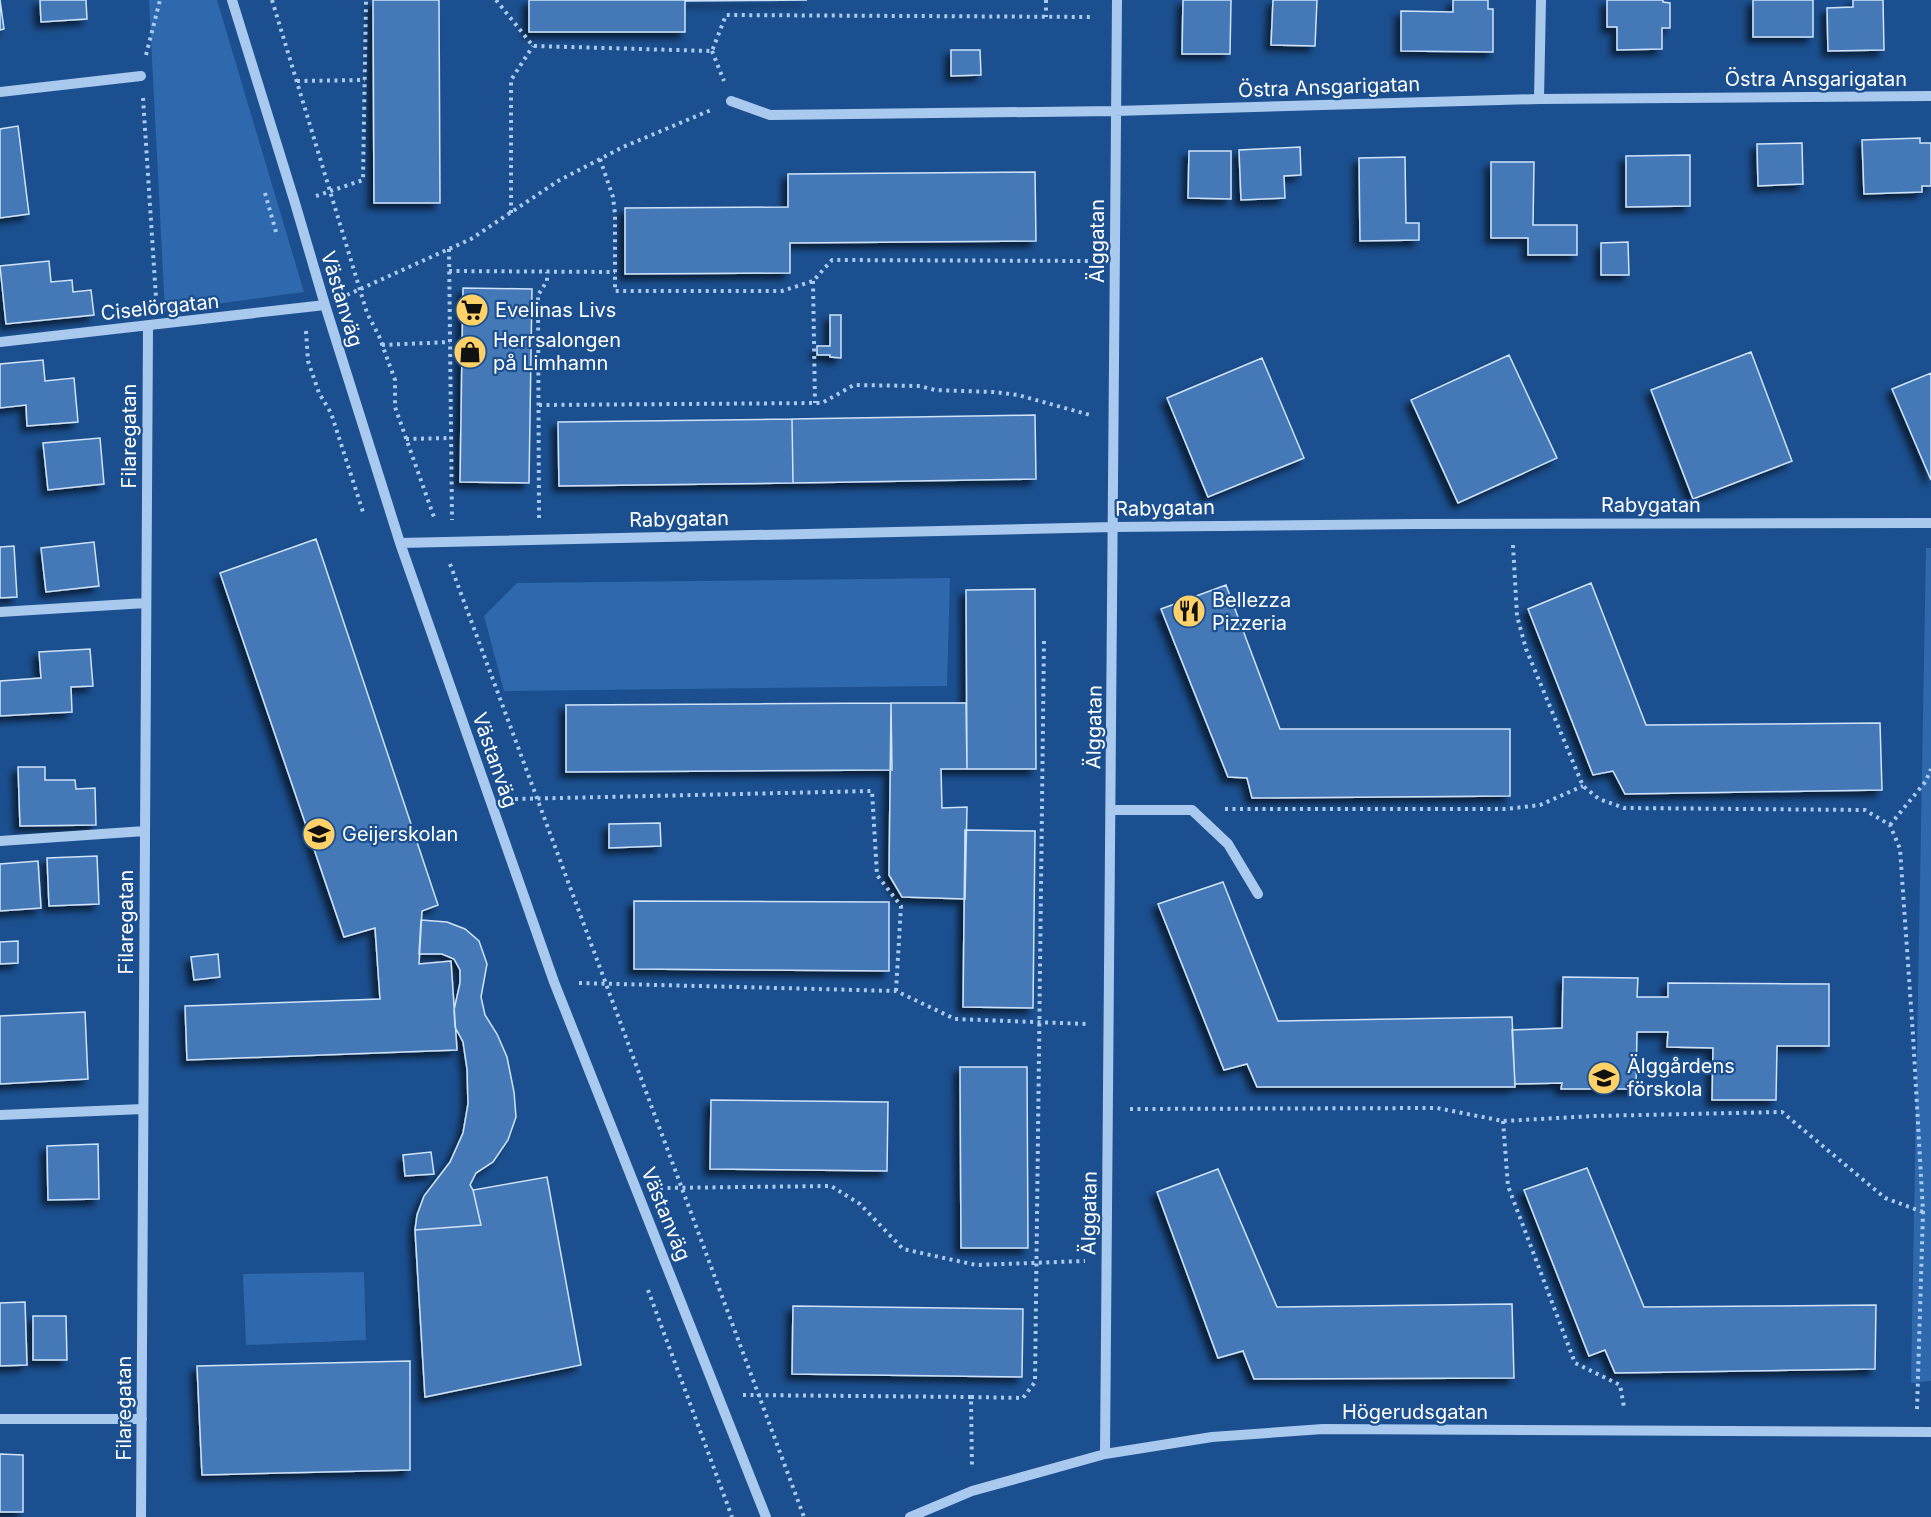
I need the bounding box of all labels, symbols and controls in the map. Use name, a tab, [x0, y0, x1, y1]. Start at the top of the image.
street label: Östra Ansgarigatan	[1725, 67, 1907, 91]
street label: Östra Ansgarigatan	[1237, 72, 1421, 102]
street label: Älggatan	[1085, 199, 1109, 283]
street label: Västanväg	[316, 248, 368, 350]
street label: Ciselörgatan	[100, 289, 220, 325]
supermarket icon: Evelinas Livs	[454, 292, 490, 328]
place label: Evelinas Livs	[495, 298, 616, 322]
place label: Herrsalongen på Limhamn	[493, 328, 621, 375]
shop icon: Herrsalongen på Limhamn	[452, 334, 488, 370]
street label: Filaregatan	[117, 384, 141, 488]
street label: Rabygatan	[1601, 493, 1701, 517]
street label: Rabygatan	[1115, 495, 1215, 521]
street label: Rabygatan	[629, 506, 729, 532]
place label: Bellezza Pizzeria	[1212, 588, 1291, 635]
restaurant icon: Bellezza Pizzeria	[1171, 593, 1207, 629]
street label: Älggatan	[1081, 685, 1107, 769]
street label: Västanväg	[468, 709, 522, 811]
school or university icon: Geijerskolan	[301, 816, 337, 852]
place label: Geijerskolan	[342, 822, 458, 846]
street label: Filaregatan	[114, 870, 138, 974]
place label: Älggårdens förskola	[1627, 1054, 1735, 1101]
school or university icon: Älggårdens förskola	[1586, 1060, 1622, 1096]
street label: Västanväg	[636, 1164, 696, 1264]
street label: Älggatan	[1076, 1171, 1102, 1255]
street label: Filaregatan	[112, 1356, 136, 1460]
street label: Högerudsgatan	[1342, 1400, 1488, 1424]

